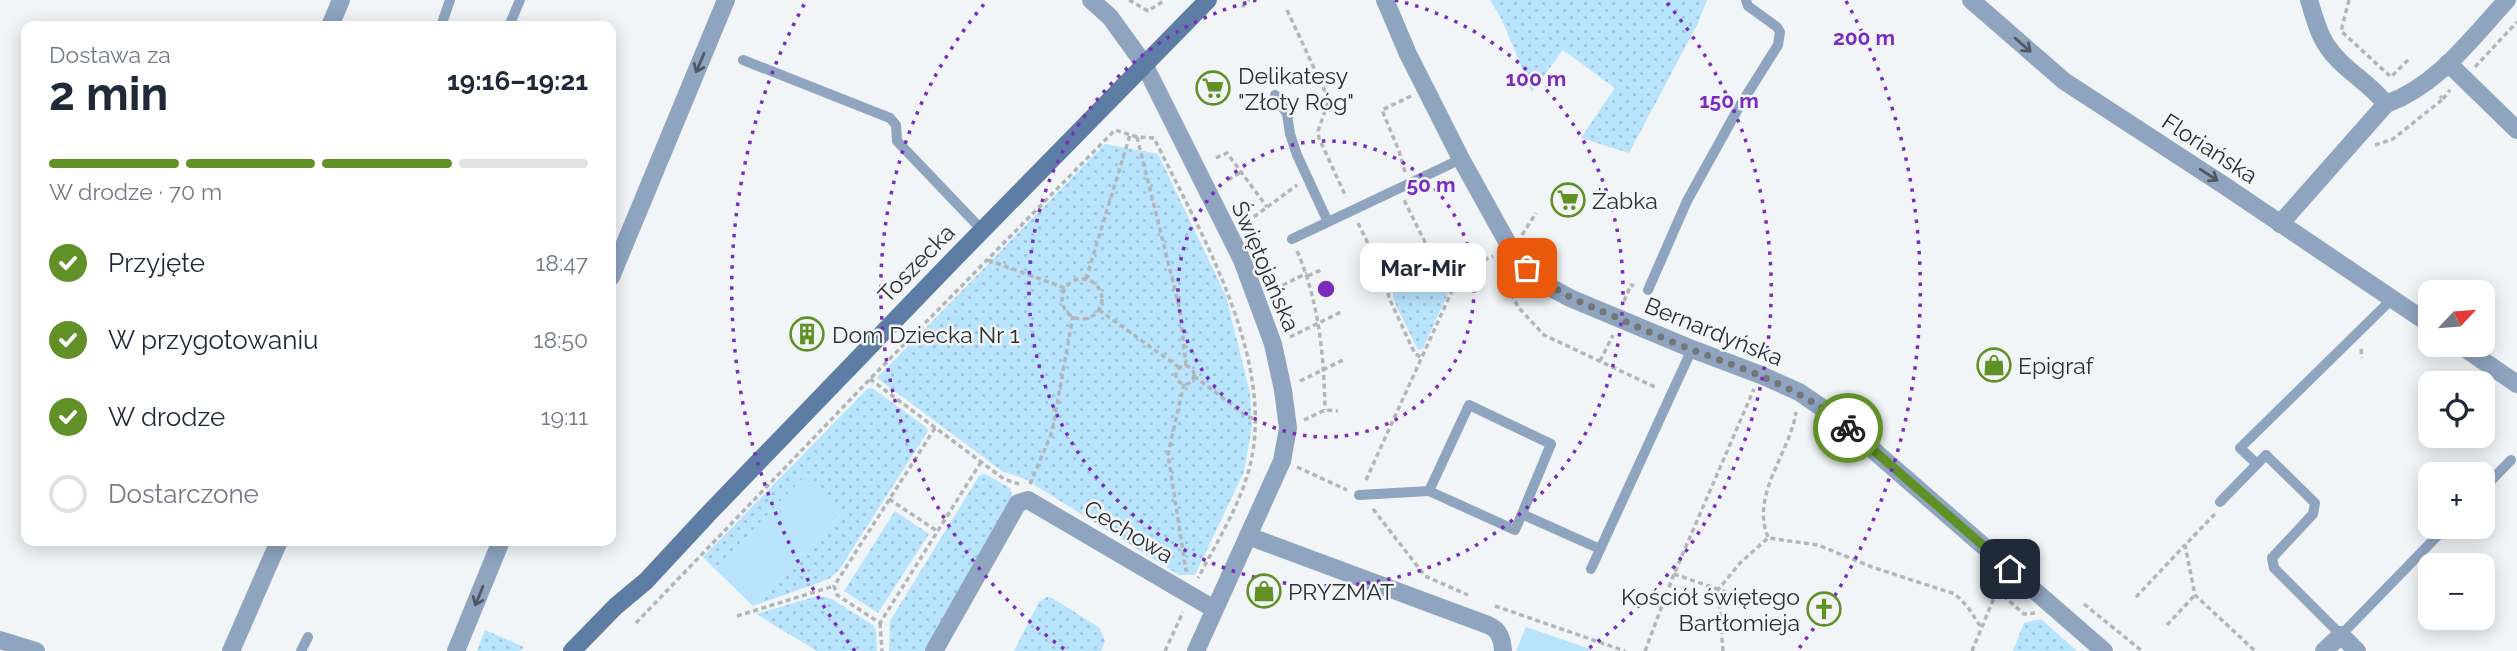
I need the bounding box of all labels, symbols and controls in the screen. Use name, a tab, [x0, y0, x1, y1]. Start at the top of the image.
text: 200 m	[1833, 25, 1895, 50]
one-way arrow	[2013, 37, 2031, 53]
text: Dostawa za	[49, 41, 171, 68]
one-way arrow	[693, 52, 706, 73]
place label: Delikatesy "Złoty Róg"	[1238, 62, 1354, 115]
text: 19:16–19:21	[447, 66, 588, 96]
text: 100 m	[1506, 66, 1566, 91]
text: 2 min	[49, 67, 168, 121]
supermarket icon: Delikatesy "Złoty Róg"	[1194, 69, 1232, 107]
text: 150 m	[1699, 88, 1759, 113]
street label: Floriańska	[2157, 107, 2263, 189]
one-way arrow	[2198, 169, 2218, 183]
text: 50 m	[1406, 172, 1456, 197]
text: W drodze · 70 m	[49, 178, 222, 205]
supermarket icon: Żabka	[1549, 181, 1587, 219]
place label: Żabka	[1592, 187, 1658, 214]
street label: Świętojańska	[1226, 197, 1306, 335]
street label: Toszecka	[872, 218, 960, 308]
pin	[1497, 238, 1557, 298]
icon: check	[49, 244, 87, 282]
callout: Mar-Mir	[1359, 244, 1485, 292]
text: Przyjęte	[108, 248, 205, 278]
text: 18:47	[535, 249, 588, 276]
icon: bag	[1508, 249, 1546, 287]
text: Mar-Mir	[1380, 254, 1466, 281]
centre of rings	[1314, 277, 1338, 301]
north arrow	[2418, 280, 2496, 357]
map controls	[2418, 280, 2495, 630]
street label: Bernardyńska	[1641, 291, 1787, 371]
building icon: Dom Dziecka Nr 1	[788, 315, 826, 353]
icon: check	[49, 321, 87, 359]
place label: Dom Dziecka Nr 1	[832, 321, 1020, 348]
text: W przygotowaniu	[108, 325, 319, 355]
text: 18:50	[534, 326, 588, 353]
shop icon: Epigraf	[1975, 346, 2013, 384]
place label: Epigraf	[2018, 352, 2095, 379]
button: locate	[2418, 371, 2495, 448]
courier	[1813, 393, 1883, 463]
icon: check	[49, 398, 87, 436]
text: W drodze	[108, 402, 225, 432]
text: 19:11	[541, 403, 588, 430]
icon: bike	[1829, 409, 1867, 447]
button: +	[2418, 462, 2495, 539]
text: Dostarczone	[108, 479, 259, 509]
street label: Cechowa	[1079, 494, 1179, 568]
pin	[1980, 539, 2040, 599]
icon: home	[1991, 550, 2029, 588]
button: −	[2418, 553, 2495, 630]
shop icon: PRYZMAT	[1245, 572, 1283, 610]
place label: PRYZMAT	[1288, 578, 1394, 605]
place label: Kościół świętego Bartłomieja	[1621, 583, 1800, 636]
one-way arrow	[471, 585, 484, 606]
church icon: Kościół świętego Bartłomieja	[1805, 590, 1843, 628]

